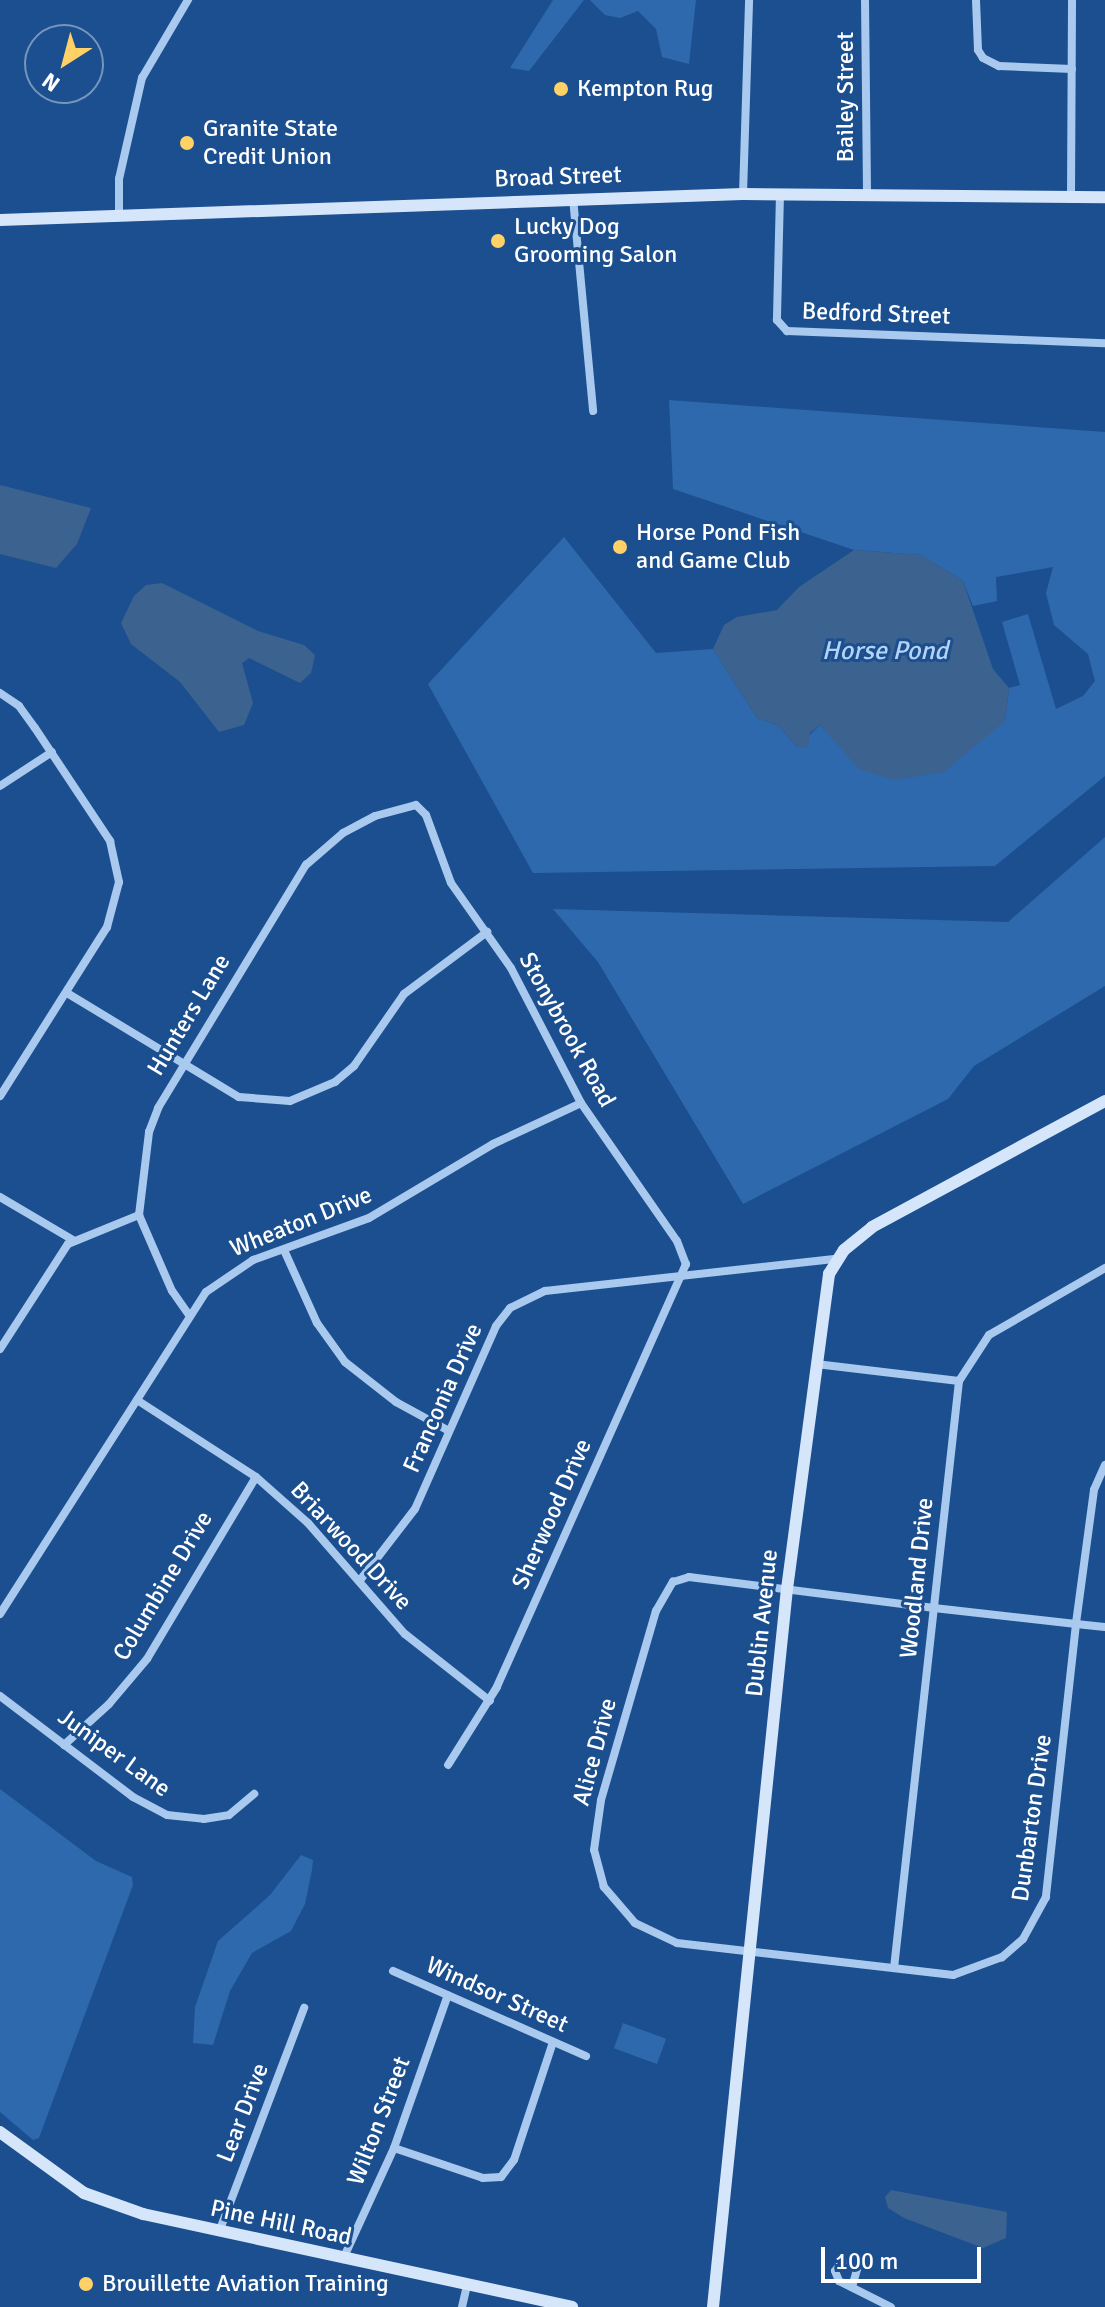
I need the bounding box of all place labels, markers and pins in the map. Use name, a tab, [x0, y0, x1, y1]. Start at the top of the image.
place label: Kempton Rug	[577, 75, 713, 103]
marker: Kempton Rug	[552, 80, 570, 98]
place label: Granite State Credit Union	[203, 115, 338, 171]
marker: Granite State Credit Union	[178, 134, 196, 152]
place label: Lucky Dog Grooming Salon	[514, 213, 677, 269]
marker: Lucky Dog Grooming Salon	[489, 232, 507, 250]
place label: Horse Pond Fish and Game Club	[636, 519, 800, 575]
marker: Horse Pond Fish and Game Club	[611, 538, 629, 556]
place label: Brouillette Aviation Training	[102, 2270, 389, 2298]
marker: Brouillette Aviation Training	[77, 2275, 95, 2293]

